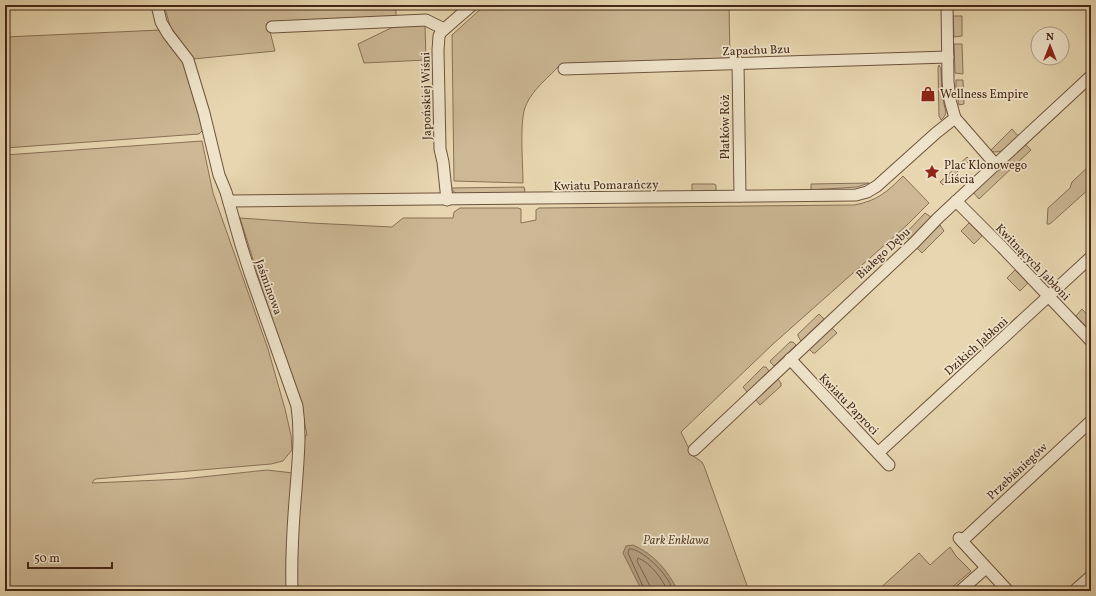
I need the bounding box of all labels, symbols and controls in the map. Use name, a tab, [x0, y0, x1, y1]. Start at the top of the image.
north arrow	[1030, 26, 1070, 66]
text: N	[1046, 30, 1054, 45]
street label: Zapachu Bzu	[722, 42, 791, 60]
street label: Japońskiej Wiśni	[418, 51, 436, 140]
shop icon: Wellness Empire	[919, 85, 937, 103]
place label: Wellness Empire	[940, 87, 1029, 103]
street label: Płatków Róż	[718, 95, 734, 159]
place label: Plac Klonowego Liścia	[944, 158, 1027, 188]
place icon: Plac Klonowego Liścia	[923, 163, 941, 181]
street label: Kwiatu Pomarańczy	[553, 177, 659, 195]
street label: Kwitnących Jabłoni	[991, 221, 1073, 305]
street label: Białego Dębu	[853, 224, 915, 283]
street label: Jaśminowa	[251, 257, 285, 317]
street label: Dzikich Jabłoni	[941, 314, 1012, 380]
street label: Kwiatu Paproci	[815, 371, 882, 439]
street label: Przebiśniegów	[984, 439, 1052, 504]
park label: Park Enklawa	[643, 533, 709, 549]
scale bar	[28, 544, 112, 570]
text: 50 m	[34, 551, 60, 567]

